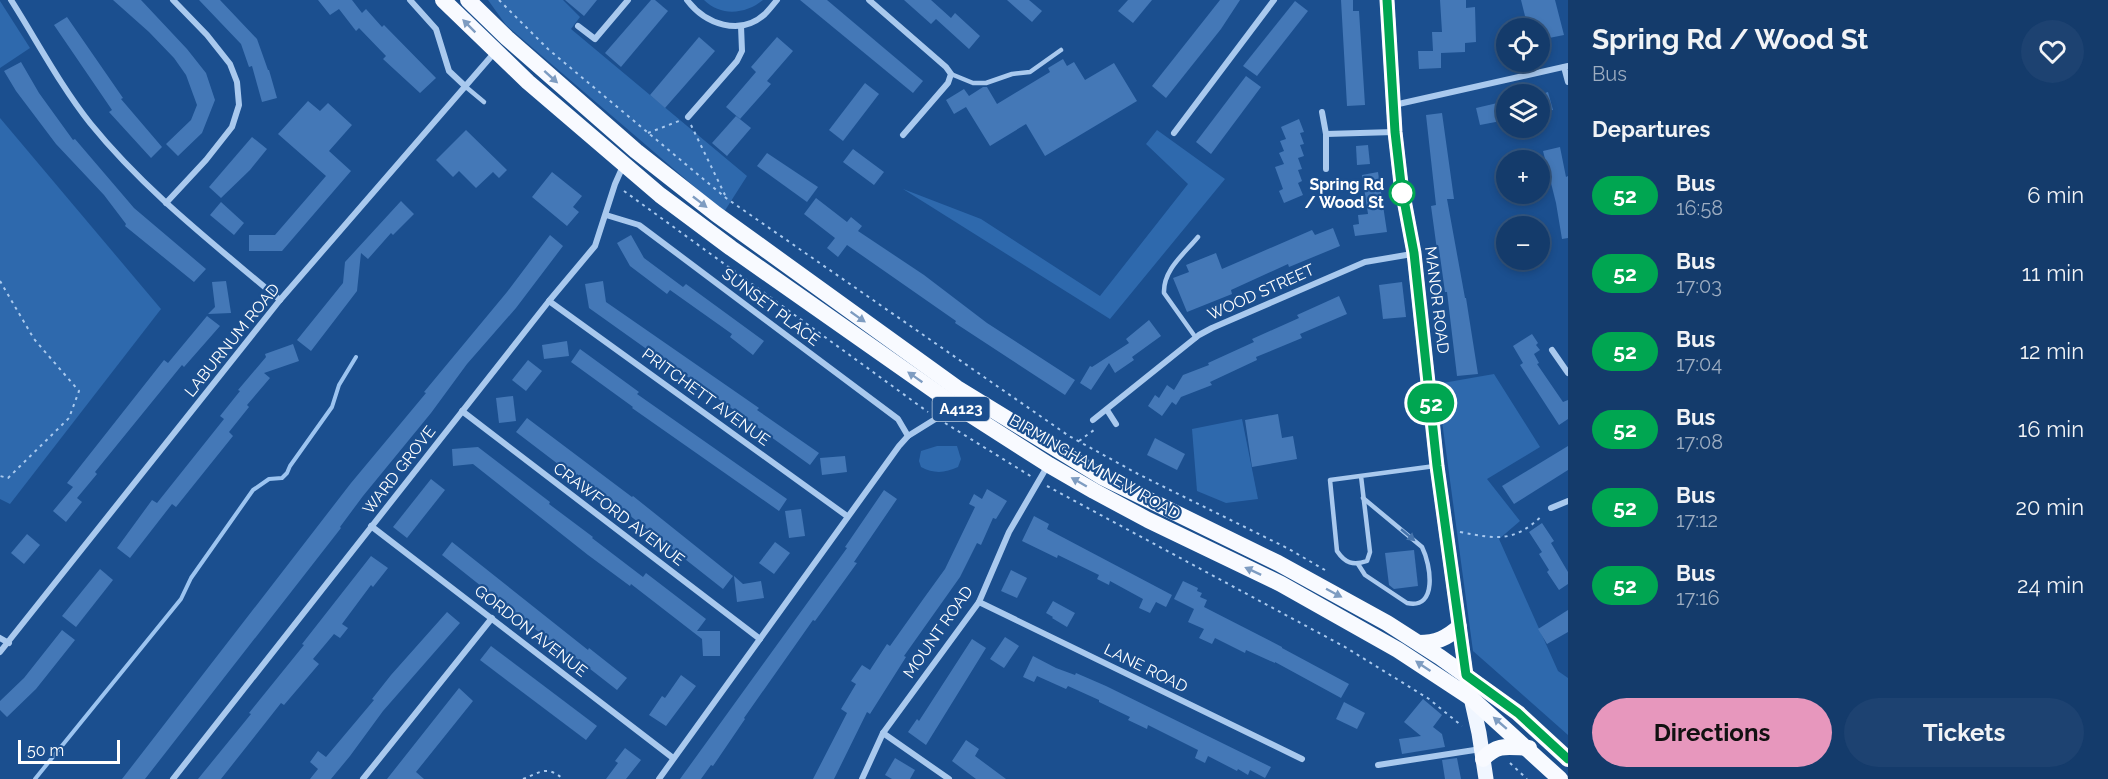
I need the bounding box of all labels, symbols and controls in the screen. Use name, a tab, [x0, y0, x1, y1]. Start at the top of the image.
map controls	[1496, 18, 1550, 270]
button: locate	[1496, 18, 1550, 72]
one-way arrow	[463, 20, 477, 34]
button: heart	[2021, 20, 2084, 83]
text: Spring Rd / Wood St	[1592, 23, 1868, 56]
text: Bus	[1592, 62, 1627, 86]
one-way arrow	[543, 70, 558, 83]
button: layers	[1496, 84, 1550, 138]
text: Departures	[1592, 116, 1710, 142]
button: +	[1496, 150, 1550, 204]
text: Bus	[1676, 170, 1715, 196]
place label: Spring Rd / Wood St	[1305, 175, 1384, 212]
marker: Spring Rd / Wood St	[1389, 180, 1415, 206]
text: 6 min	[2027, 182, 2084, 208]
text: 52	[1613, 183, 1637, 208]
one-way arrow	[692, 196, 708, 209]
text: 16:58	[1676, 196, 1723, 220]
button: −	[1496, 216, 1550, 270]
street label: MANOR ROAD	[1421, 245, 1453, 355]
text: Bus	[1676, 248, 1715, 274]
street label: WOOD STREET	[1205, 260, 1318, 324]
text: 11 min	[2022, 260, 2084, 286]
text: 52	[1613, 261, 1637, 286]
street label: SUNSET PLACE	[718, 264, 824, 350]
text: 17:03	[1676, 274, 1722, 298]
street label: LABURNUM ROAD	[181, 280, 283, 400]
one-way arrow	[849, 311, 865, 323]
text: Bus	[1676, 326, 1715, 352]
text: 12 min	[2020, 338, 2084, 364]
text: 52	[1613, 339, 1637, 364]
street label: PRITCHETT AVENUE	[638, 344, 774, 450]
text: 17:04	[1676, 352, 1722, 376]
one-way arrow	[907, 372, 922, 384]
line badge: 52	[1404, 384, 1458, 422]
text: 52	[1419, 391, 1443, 416]
road number: A4123	[932, 397, 990, 421]
text: Bus	[1676, 404, 1715, 430]
street label: BIRMINGHAM NEW ROAD	[1006, 410, 1184, 524]
text: 16 min	[2018, 416, 2084, 442]
text: 52	[1613, 417, 1637, 442]
street label: WARD GROVE	[359, 422, 439, 518]
text: 17:08	[1676, 430, 1723, 454]
street label: CRAWFORD AVENUE	[550, 458, 689, 570]
one-way arrow	[1070, 477, 1087, 487]
text: Bus	[1676, 482, 1715, 508]
text: 20 min	[2016, 494, 2084, 520]
text: 52	[1613, 495, 1637, 520]
text: 17:12	[1676, 508, 1718, 532]
one-way arrow	[1400, 529, 1416, 542]
text: Bus	[1676, 560, 1715, 586]
one-way arrow	[1244, 566, 1261, 575]
text: 24 min	[2017, 572, 2084, 598]
text: 52	[1613, 573, 1637, 598]
street label: GORDON AVENUE	[471, 581, 591, 681]
street label: MOUNT ROAD	[899, 582, 977, 682]
text: 17:16	[1676, 586, 1720, 610]
one-way arrow	[1326, 588, 1343, 598]
street label: LANE ROAD	[1101, 640, 1191, 696]
one-way arrow	[1415, 660, 1431, 672]
button: Directions	[1592, 698, 1832, 767]
button: Tickets	[1844, 698, 2084, 767]
one-way arrow	[1493, 717, 1508, 730]
scale bar	[18, 737, 120, 764]
text: 50 m	[27, 741, 64, 760]

